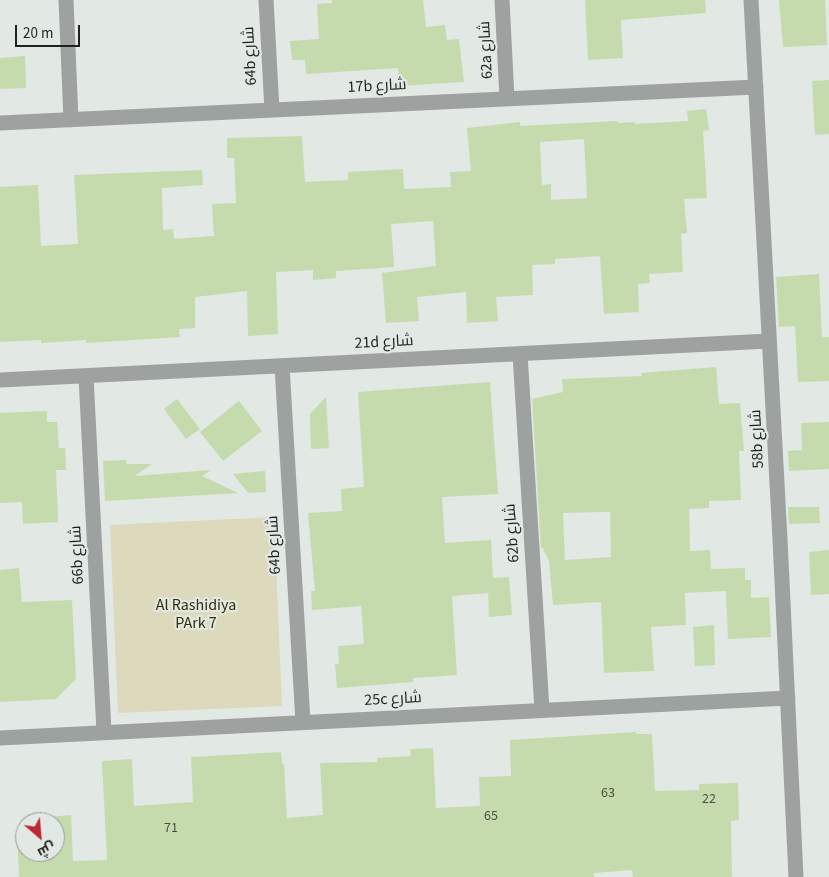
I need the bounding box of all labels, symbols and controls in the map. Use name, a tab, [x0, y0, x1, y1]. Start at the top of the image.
scale bar	[18, 15, 82, 47]
street label: 62a شارع	[476, 20, 498, 80]
text: 20 m	[23, 23, 53, 44]
street label: 64b شارع	[240, 26, 262, 86]
street label: 17b شارع	[347, 76, 407, 98]
street label: 21d شارع	[354, 332, 414, 354]
street label: 58b شارع	[747, 409, 769, 469]
street label: 62b شارع	[501, 503, 525, 563]
street label: 64b شارع	[264, 515, 286, 575]
street label: 66b شارع	[67, 525, 89, 585]
park label: Al Rashidiya PArk 7	[156, 596, 236, 634]
street label: 25c شارع	[364, 689, 422, 711]
house number: 63	[601, 786, 615, 802]
house number: 22	[702, 792, 716, 808]
house number: 65	[484, 809, 498, 825]
north arrow	[15, 812, 65, 862]
house number: 71	[164, 821, 178, 837]
text: ش	[34, 836, 59, 862]

